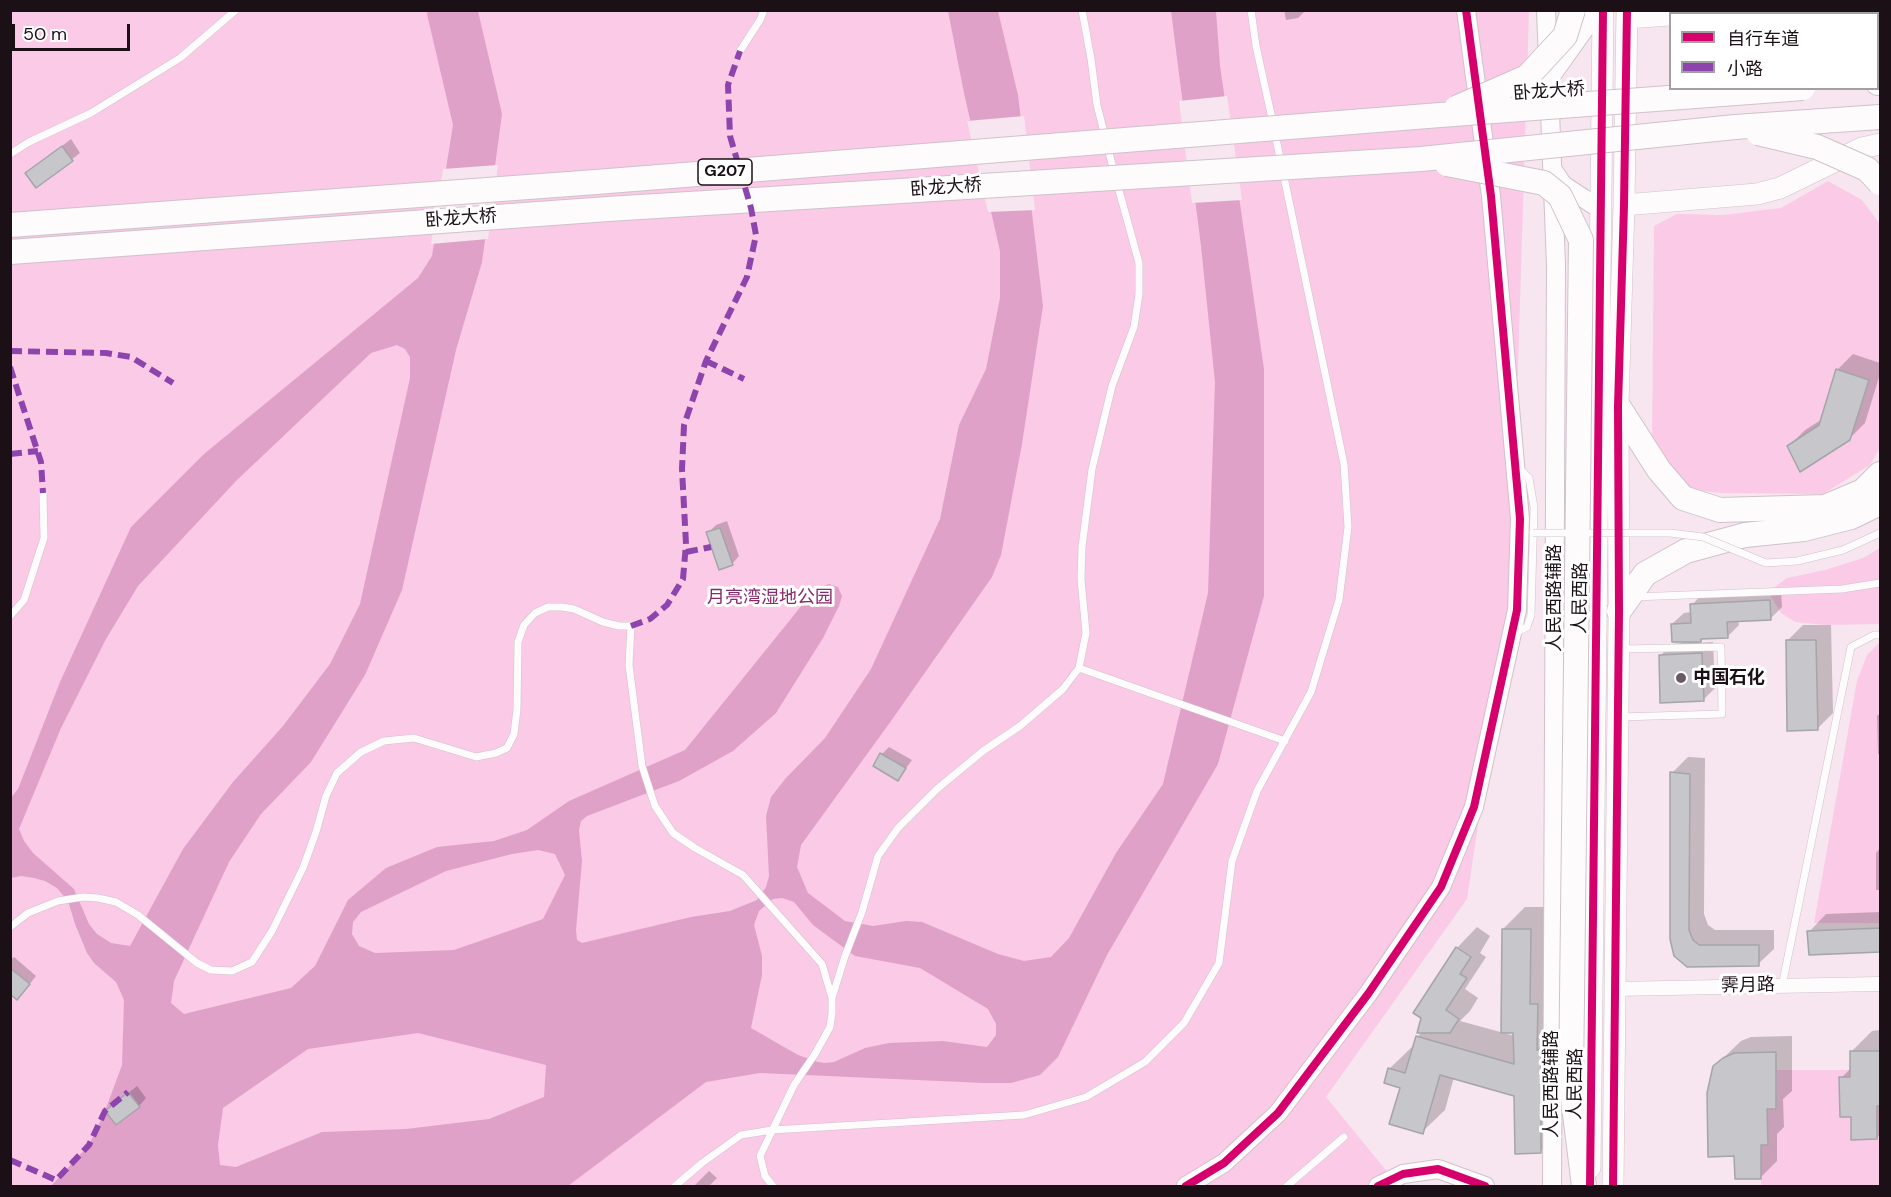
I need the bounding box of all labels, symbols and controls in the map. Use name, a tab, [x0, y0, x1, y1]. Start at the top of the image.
scale bar	[15, 12, 134, 50]
legend	[1669, 12, 1879, 90]
text: 50 m	[23, 22, 67, 46]
text: 自行车道	[1727, 27, 1799, 51]
text: 小路	[1727, 57, 1763, 81]
street label: 卧龙大桥	[1512, 79, 1586, 105]
road number: G207	[698, 159, 752, 185]
street label: 卧龙大桥	[909, 175, 983, 201]
street label: 卧龙大桥	[424, 206, 498, 232]
street label: 人民西路辅路	[1544, 544, 1566, 652]
street label: 人民西路	[1570, 562, 1592, 634]
park label: 月亮湾湿地公园	[707, 587, 833, 609]
place label: 中国石化	[1693, 667, 1765, 689]
marker: 中国石化	[1674, 671, 1688, 685]
street label: 霁月路	[1721, 975, 1775, 997]
street label: 人民西路辅路	[1541, 1030, 1563, 1138]
street label: 人民西路	[1565, 1048, 1587, 1120]

